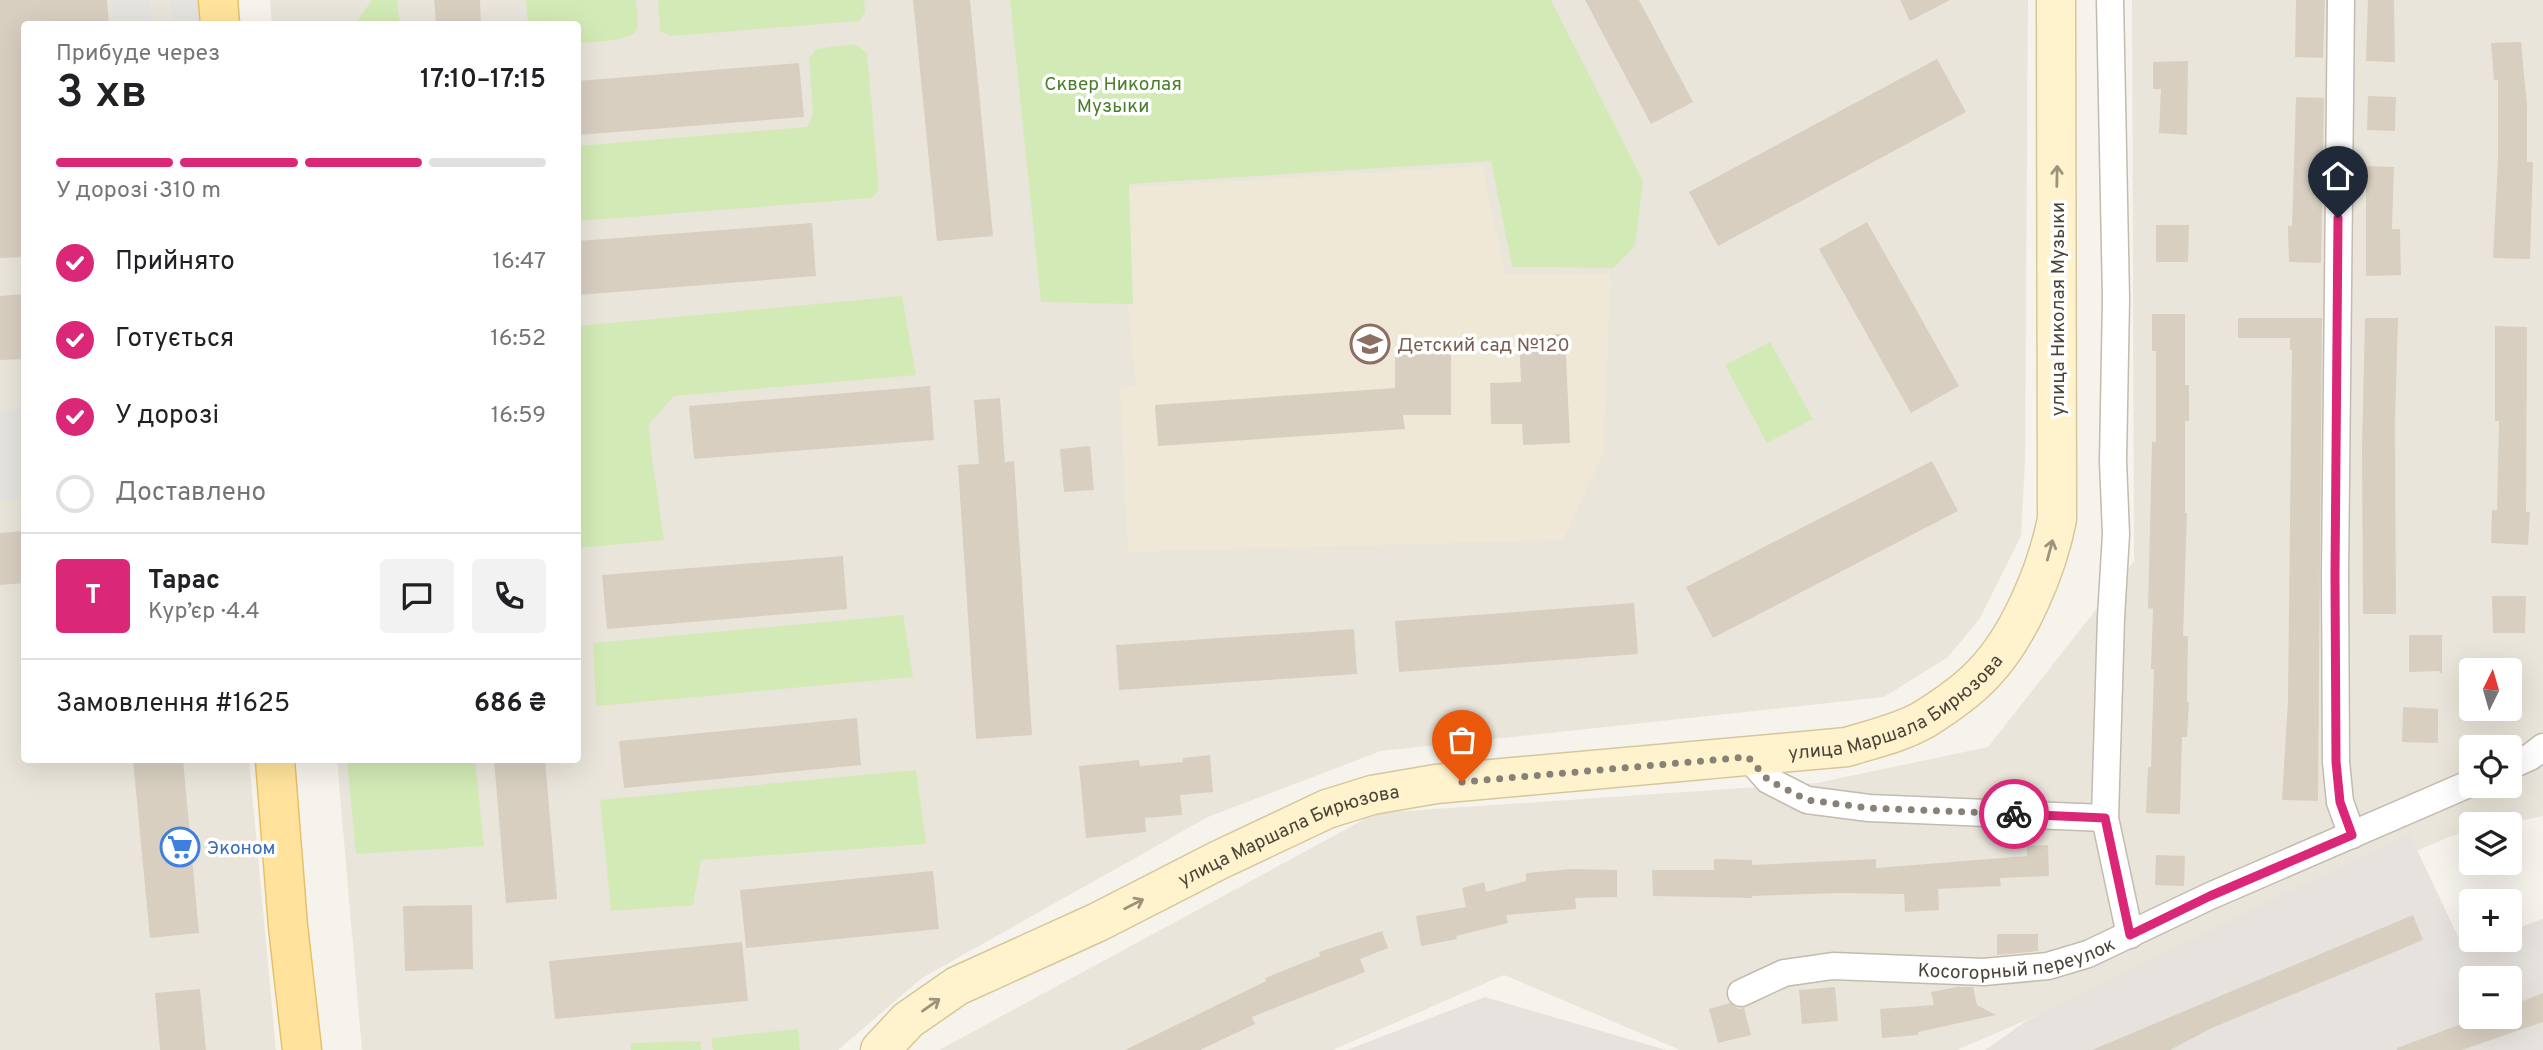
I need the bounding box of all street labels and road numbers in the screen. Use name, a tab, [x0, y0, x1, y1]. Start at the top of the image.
street label: улица Николая Музыки	[2047, 202, 2071, 416]
street label: улица Маршала Бирюзова	[1787, 650, 2009, 766]
street label: улица Маршала Бирюзова	[1174, 780, 1401, 893]
street label: Косогорный переулок	[1917, 933, 2120, 986]

